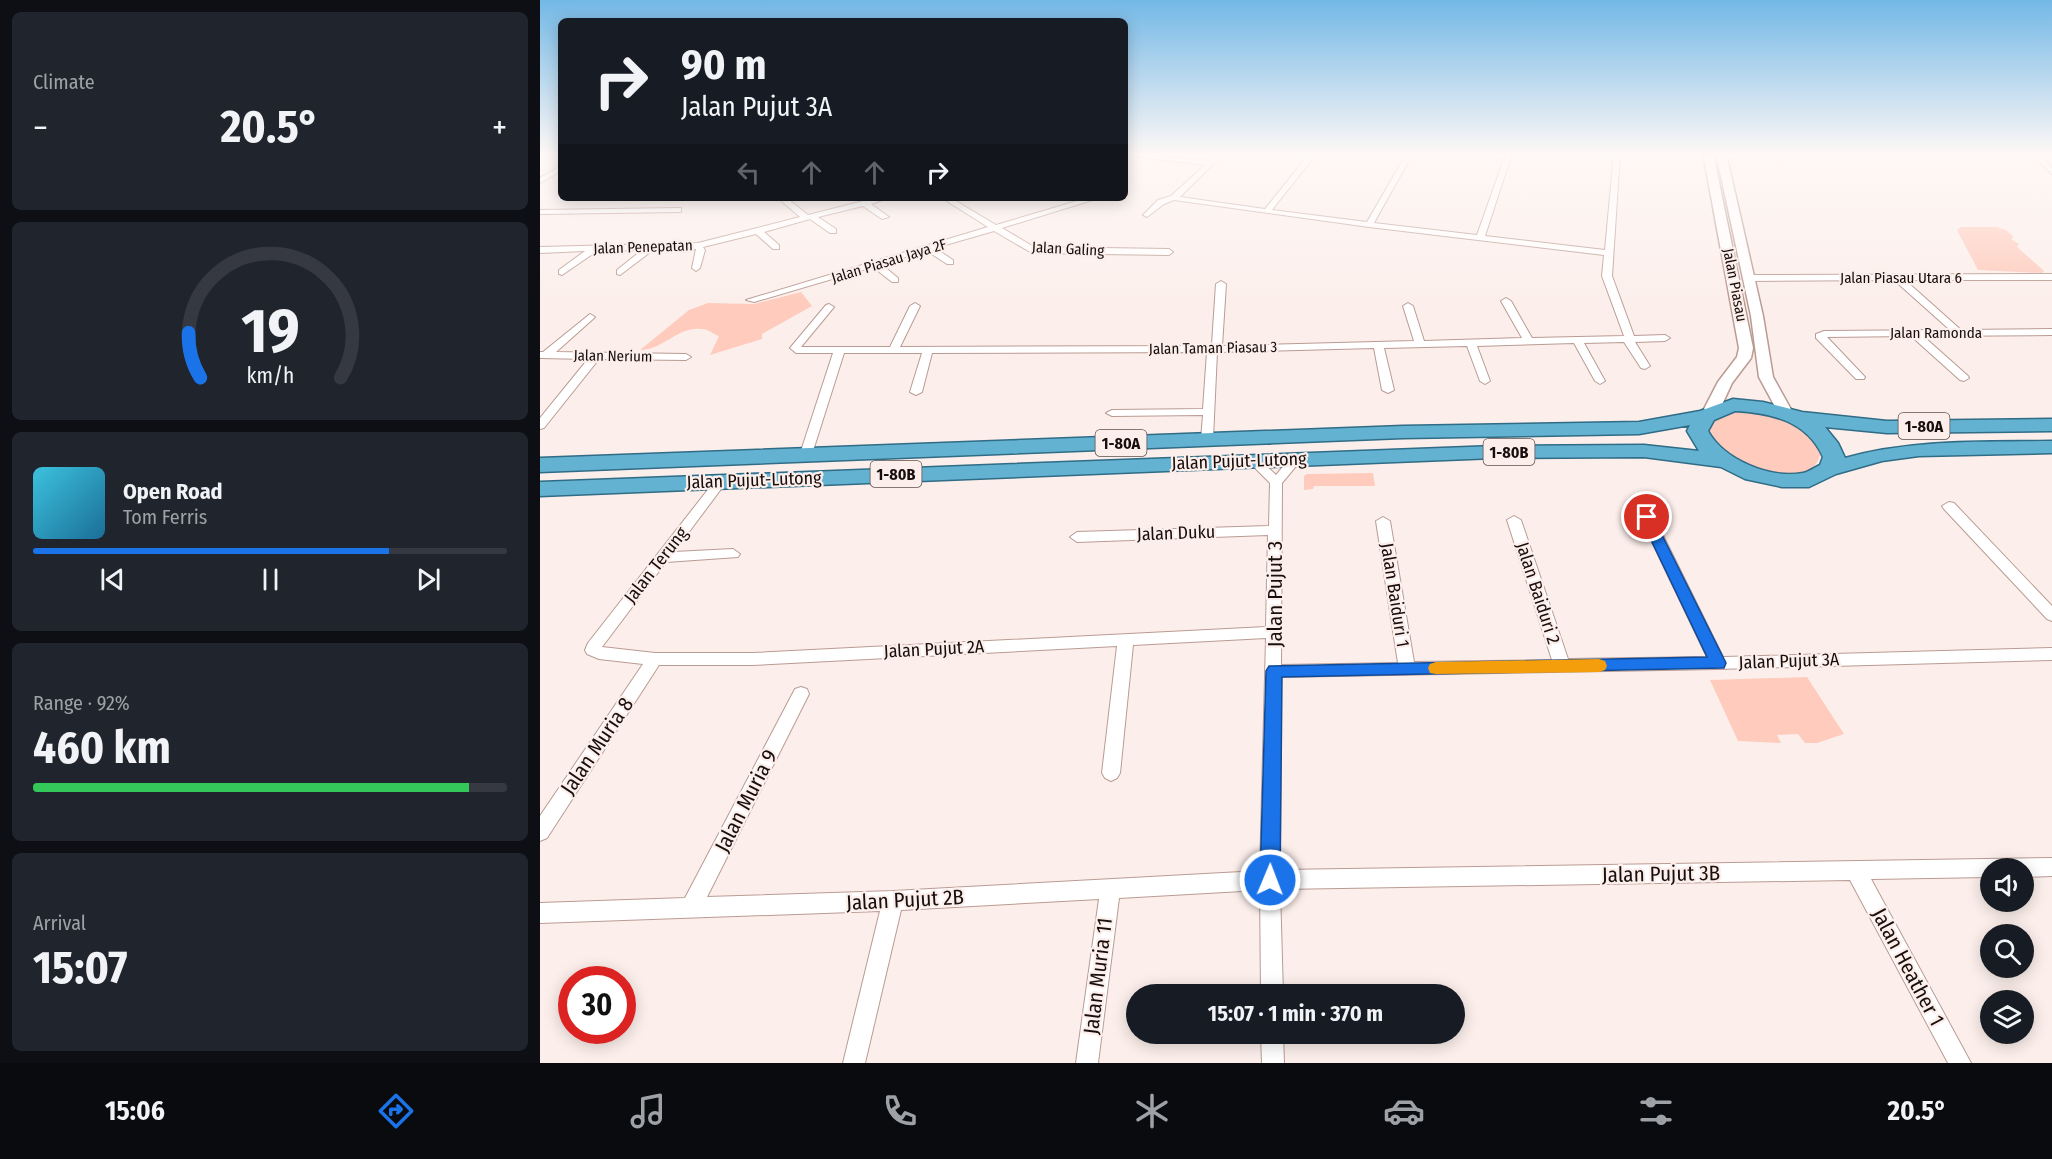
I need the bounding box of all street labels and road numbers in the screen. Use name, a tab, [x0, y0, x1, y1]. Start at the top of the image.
street label: Jalan Piasau Jaya 2F	[829, 235, 949, 287]
street label: Jalan Penepatan	[593, 236, 693, 258]
street label: Jalan Galing	[1031, 238, 1105, 260]
street label: Jalan Piasau	[1719, 247, 1751, 323]
street label: Jalan Piasau Utara 6	[1840, 269, 1962, 287]
street label: Jalan Ramonda	[1890, 324, 1982, 342]
street label: Jalan Taman Piasau 3	[1149, 338, 1278, 358]
street label: Jalan Nerium	[573, 346, 653, 366]
road number: 1-80A	[1898, 413, 1950, 439]
road number: 1-80A	[1096, 430, 1146, 456]
road number: 1-80B	[1484, 439, 1534, 465]
street label: Jalan Pujut-Lutong	[1171, 448, 1307, 474]
road number: 1-80B	[870, 461, 922, 487]
street label: Jalan Pujut-Lutong	[686, 467, 822, 493]
street label: Jalan Duku	[1136, 521, 1216, 545]
street label: Jalan Terung	[619, 522, 693, 607]
street label: Jalan Baiduri 2	[1511, 539, 1565, 647]
street label: Jalan Pujut 3	[1262, 541, 1288, 647]
street label: Jalan Baiduri 1	[1376, 541, 1414, 649]
street label: Jalan Pujut 2A	[883, 635, 985, 663]
street label: Jalan Pujut 3A	[1738, 648, 1840, 674]
street label: Jalan Muria 8	[555, 692, 639, 800]
street label: Jalan Muria 9	[709, 745, 783, 857]
street label: Jalan Pujut 3B	[1602, 860, 1720, 888]
street label: Jalan Pujut 2B	[845, 884, 965, 916]
street label: Jalan Heather 1	[1866, 904, 1950, 1030]
street label: Jalan Muria 11	[1078, 916, 1118, 1036]

